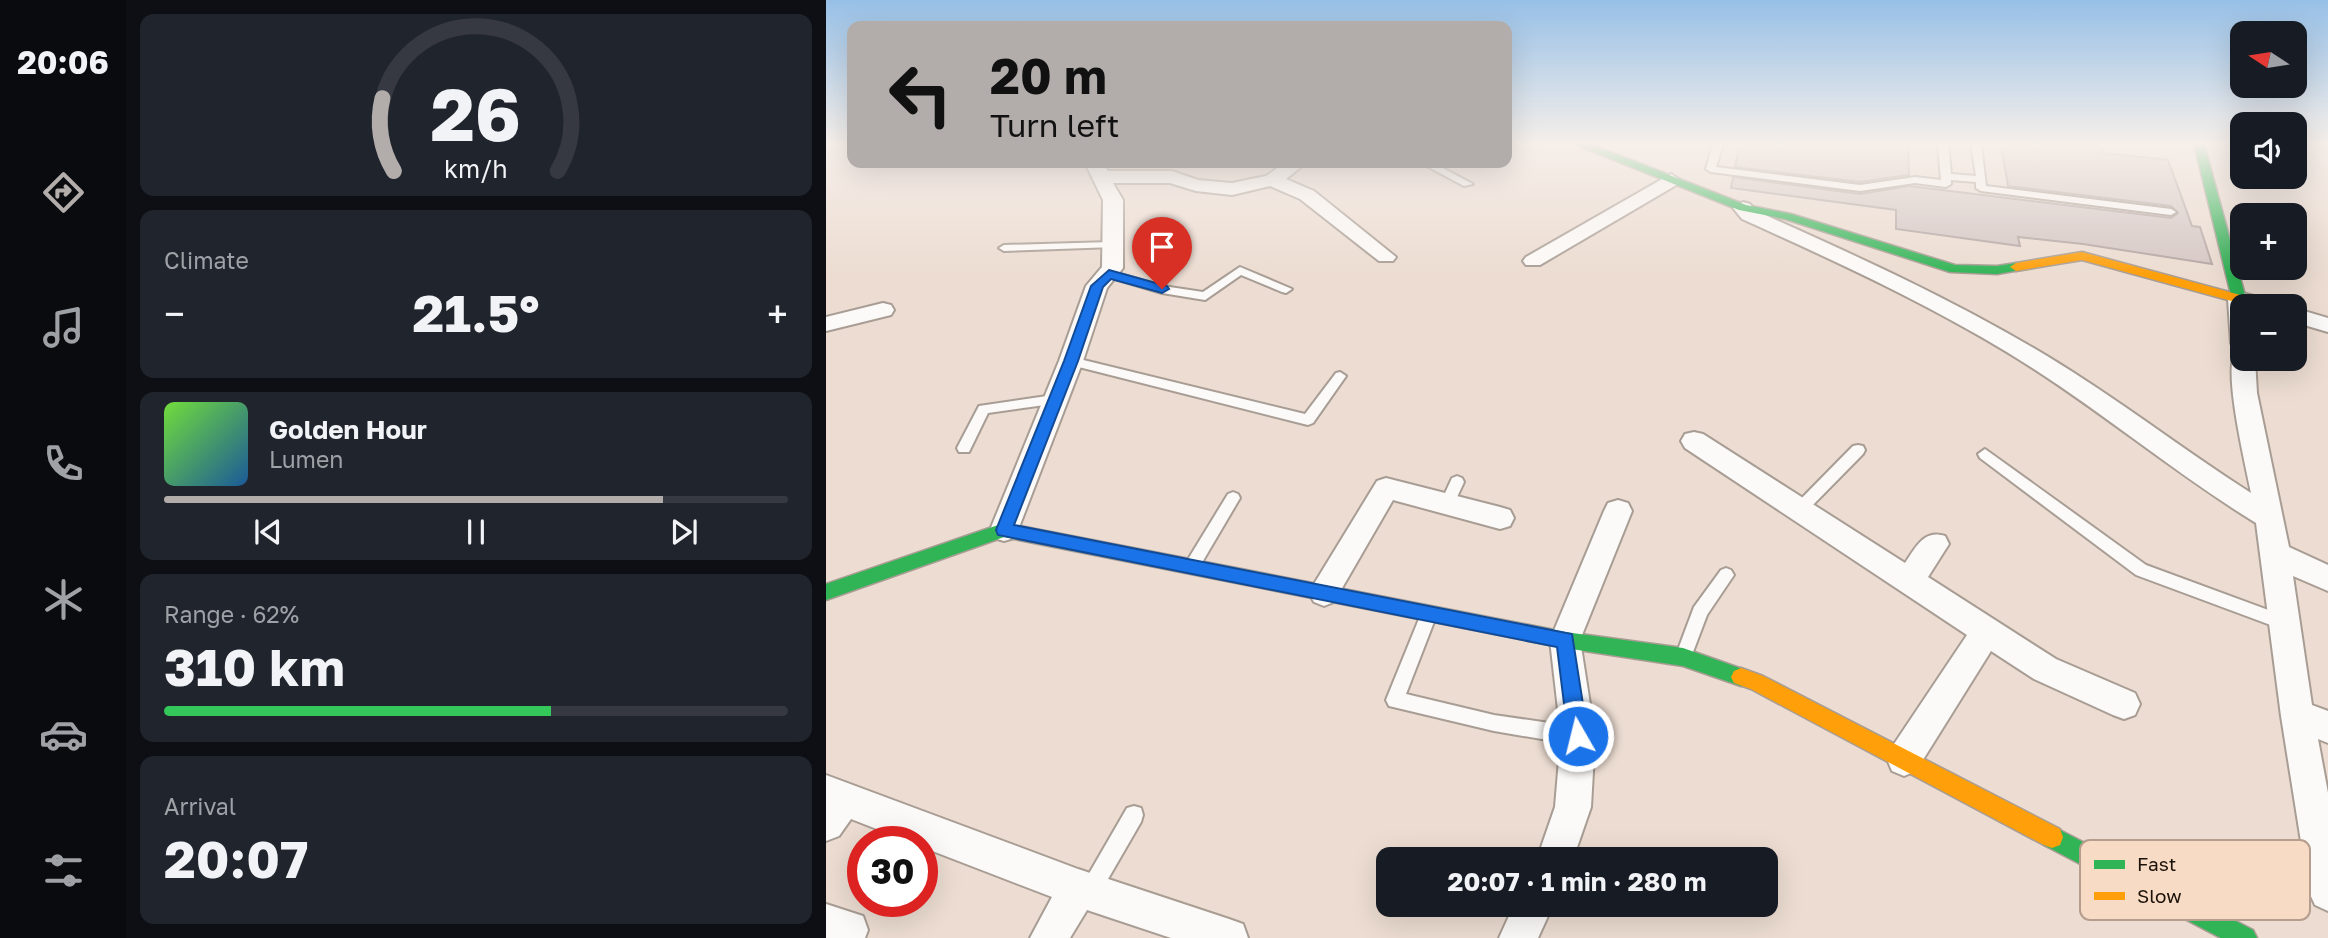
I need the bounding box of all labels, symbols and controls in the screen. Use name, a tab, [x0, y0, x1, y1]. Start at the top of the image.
north arrow	[2230, 21, 2306, 98]
map controls	[2230, 21, 2307, 371]
text: 20:06	[17, 43, 109, 81]
text: 20 m	[990, 46, 1107, 105]
icon: left	[875, 49, 966, 140]
text: 26	[431, 70, 521, 157]
text: Turn left	[990, 106, 1119, 144]
button: sound	[2230, 112, 2307, 189]
text: km/h	[444, 153, 508, 184]
icon: directions	[39, 168, 88, 217]
button: +	[2230, 203, 2307, 280]
pin	[1132, 217, 1192, 289]
icon: arrive	[1143, 228, 1181, 266]
text: Climate	[164, 246, 249, 274]
text: 21.5°	[412, 281, 540, 343]
text: −	[164, 291, 185, 336]
text: +	[767, 291, 788, 336]
button: −	[2230, 294, 2307, 371]
icon: music	[39, 303, 88, 352]
text: Golden Hour	[269, 414, 427, 445]
icon: phone	[39, 439, 88, 488]
text: Lumen	[269, 445, 343, 473]
icon: previous	[249, 513, 287, 551]
icon: pause	[457, 513, 495, 551]
icon: next	[665, 513, 703, 551]
icon: climate	[39, 575, 88, 624]
text: Range · 62%	[164, 600, 299, 628]
text: 310 km	[164, 635, 345, 697]
position arrow	[1541, 699, 1615, 773]
icon: car	[39, 710, 88, 759]
text: Arrival	[164, 792, 236, 820]
speed limit sign: 30	[847, 826, 938, 917]
text: 20:07	[164, 827, 308, 889]
legend	[2080, 840, 2310, 920]
icon: filters	[39, 846, 88, 895]
text: Fast	[2137, 852, 2176, 875]
text: 20:07 · 1 min · 280 m	[1448, 866, 1706, 897]
text: Slow	[2137, 884, 2182, 907]

